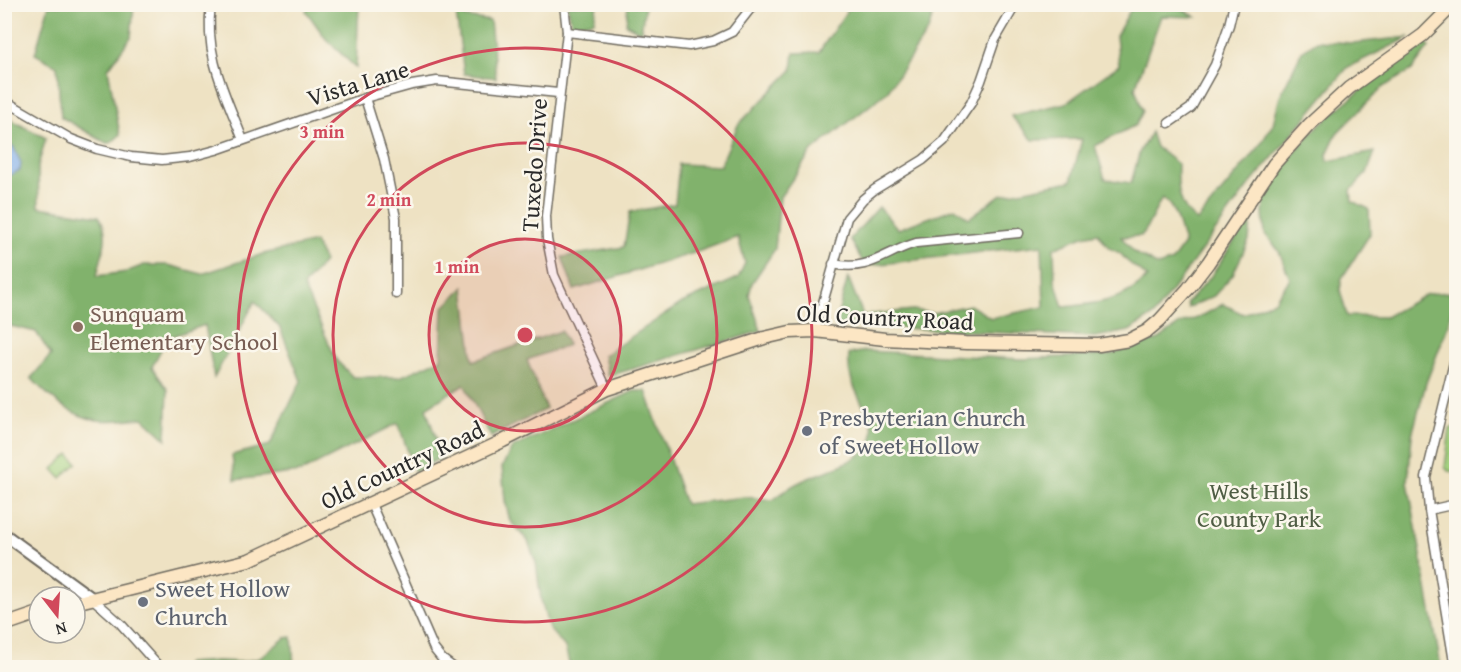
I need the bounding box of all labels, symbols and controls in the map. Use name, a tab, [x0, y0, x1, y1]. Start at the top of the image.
street label: Vista Lane	[303, 51, 413, 115]
street label: Tuxedo Drive	[512, 97, 556, 233]
text: 3 min	[300, 118, 345, 145]
text: 2 min	[367, 186, 412, 213]
text: 1 min	[435, 253, 480, 280]
street label: Old Country Road	[796, 295, 974, 339]
place label: Sunquam Elementary School	[90, 296, 278, 359]
marker: Sunquam Elementary School	[71, 320, 85, 334]
centre of rings	[515, 325, 535, 345]
place label: Presbyterian Church of Sweet Hollow	[819, 400, 1026, 463]
street label: Old Country Road	[314, 412, 490, 518]
marker: Presbyterian Church of Sweet Hollow	[800, 424, 814, 438]
park label: West Hills County Park	[1197, 473, 1322, 536]
place label: Sweet Hollow Church	[155, 571, 290, 634]
north arrow	[27, 585, 87, 645]
marker: Sweet Hollow Church	[136, 595, 150, 609]
text: N	[52, 616, 70, 642]

